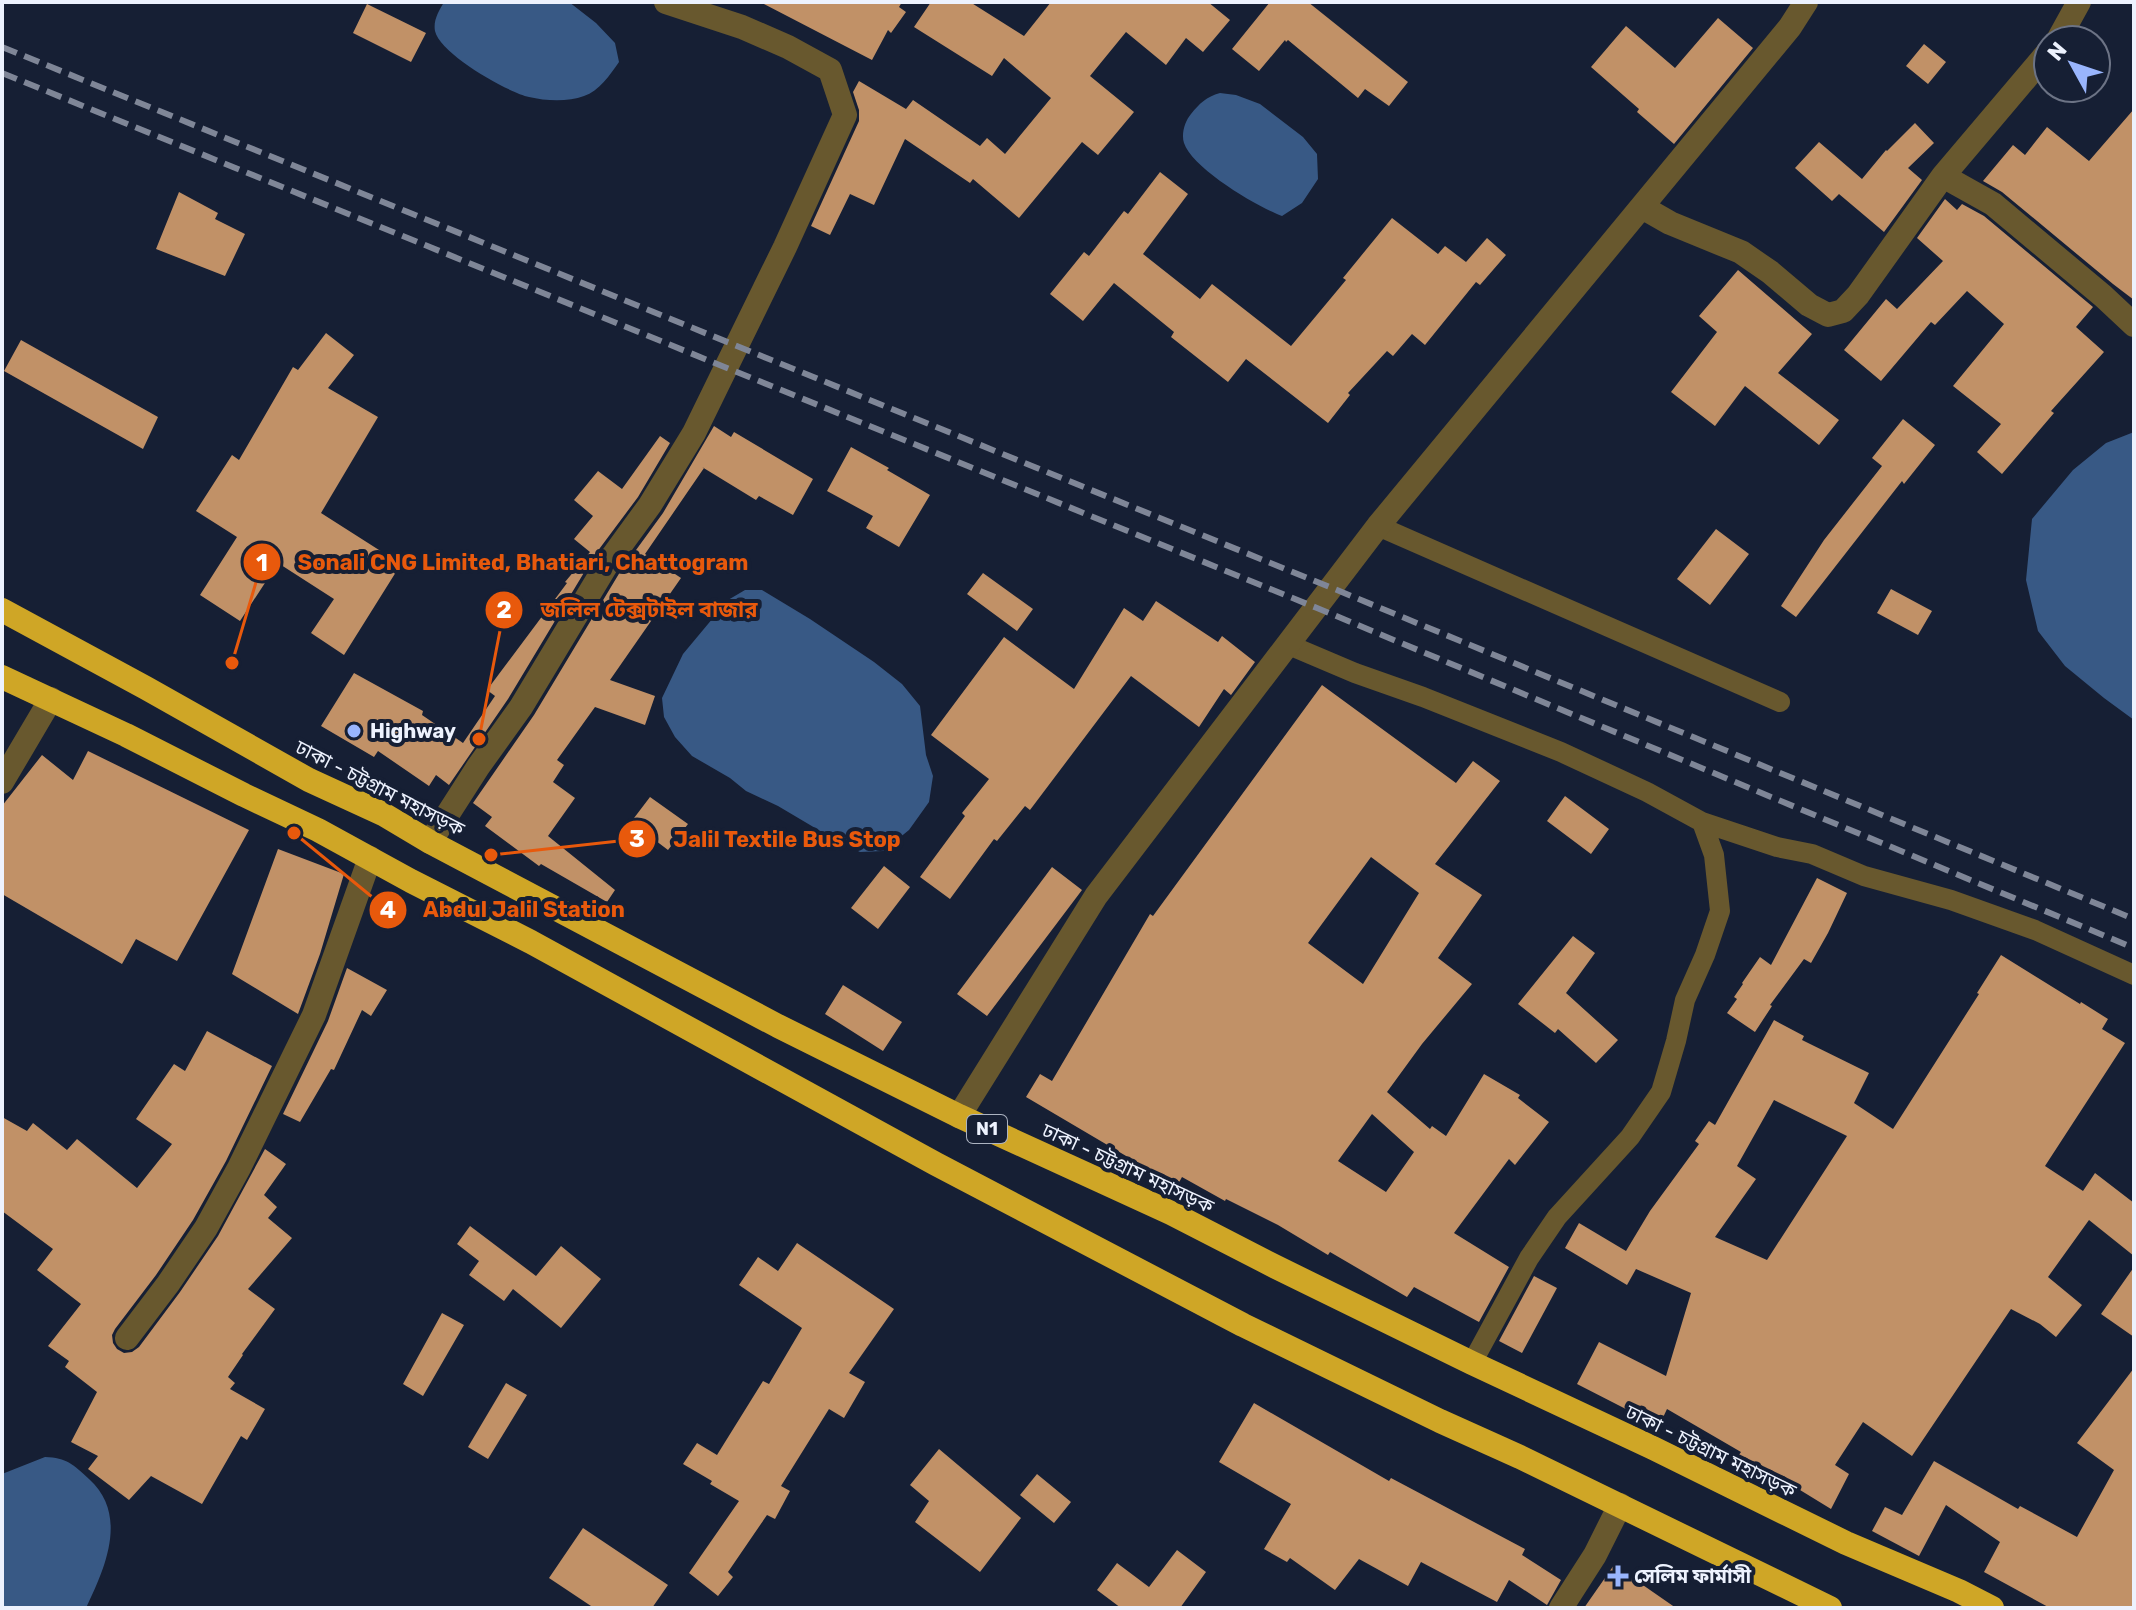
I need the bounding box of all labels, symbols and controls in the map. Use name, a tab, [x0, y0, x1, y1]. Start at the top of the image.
north arrow	[2032, 24, 2112, 104]
text: N	[2042, 37, 2072, 66]
callout: Sonali CNG Limited, Bhatiari, Chattogram	[242, 539, 765, 585]
text: 1	[256, 549, 268, 577]
text: Sonali CNG Limited, Bhatiari, Chattogram	[298, 549, 748, 576]
callout: জলিল টেক্সটাইল বাজার	[484, 587, 773, 633]
text: 2	[496, 596, 512, 624]
text: জলিল টেক্সটাইল বাজার	[539, 596, 758, 623]
place label: Highway	[370, 719, 456, 743]
marker: Highway	[345, 722, 363, 740]
street label: ঢাকা - চট্টগ্রাম মহাসড়ক	[291, 734, 469, 841]
callout: Jalil Textile Bus Stop	[617, 816, 917, 862]
text: 3	[629, 825, 645, 853]
text: Jalil Textile Bus Stop	[673, 826, 901, 853]
callout: Abdul Jalil Station	[368, 887, 641, 933]
text: 4	[380, 896, 396, 924]
text: Abdul Jalil Station	[423, 896, 625, 923]
road number: N1	[967, 1115, 1007, 1143]
street label: ঢাকা - চট্টগ্রাম মহাসড়ক	[1037, 1117, 1218, 1219]
street label: ঢাকা - চট্টগ্রাম মহাসড়ক	[1621, 1399, 1801, 1503]
place label: সেলিম ফার্মাসী	[1634, 1564, 1752, 1588]
marker: সেলিম ফার্মাসী	[1609, 1567, 1627, 1585]

